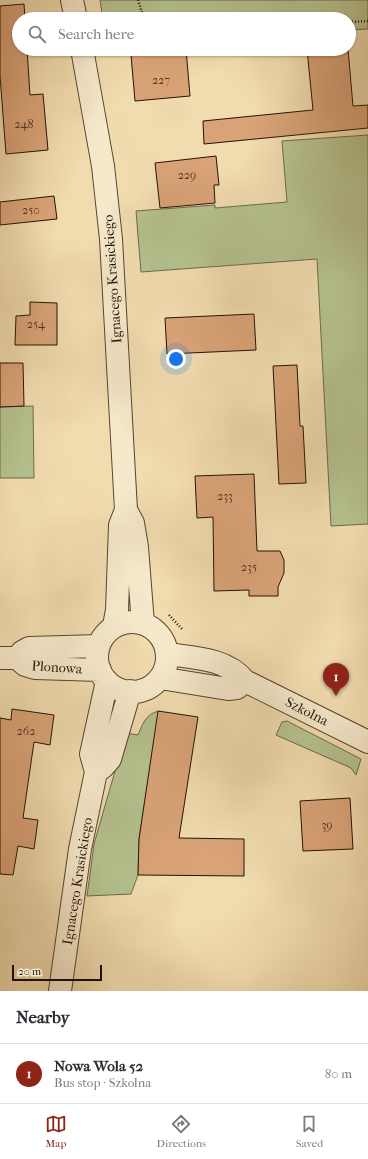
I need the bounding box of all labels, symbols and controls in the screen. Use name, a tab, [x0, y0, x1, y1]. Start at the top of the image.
search box	[12, 12, 356, 56]
icon: search	[26, 23, 48, 45]
text: Search here	[58, 25, 134, 43]
house number: 227	[152, 73, 170, 87]
house number: 248	[14, 117, 34, 131]
house number: 229	[178, 168, 196, 182]
house number: 250	[22, 203, 40, 217]
street label: Ignacego Krasickiego	[100, 214, 125, 344]
house number: 254	[27, 317, 46, 331]
your location	[166, 349, 186, 369]
house number: 233	[217, 489, 233, 503]
house number: 235	[241, 560, 257, 574]
street label: Plonowa	[31, 657, 83, 678]
pin: 1	[323, 663, 349, 696]
street label: Szkolna	[282, 693, 332, 730]
house number: 262	[17, 724, 35, 738]
street label: Ignacego Krasickiego	[59, 816, 96, 946]
house number: 39	[321, 818, 333, 832]
scale bar	[12, 963, 102, 982]
text: 20 m	[18, 965, 41, 978]
text: Nearby	[16, 1007, 70, 1027]
text: Nowa Wola 52	[54, 1057, 143, 1075]
text: 1	[27, 1066, 31, 1081]
text: 80 m	[325, 1066, 352, 1081]
text: Bus stop · Szkolna	[54, 1075, 151, 1090]
tab: Map	[45, 1113, 67, 1150]
tab: Directions	[157, 1113, 206, 1150]
tab: Saved	[296, 1113, 323, 1150]

